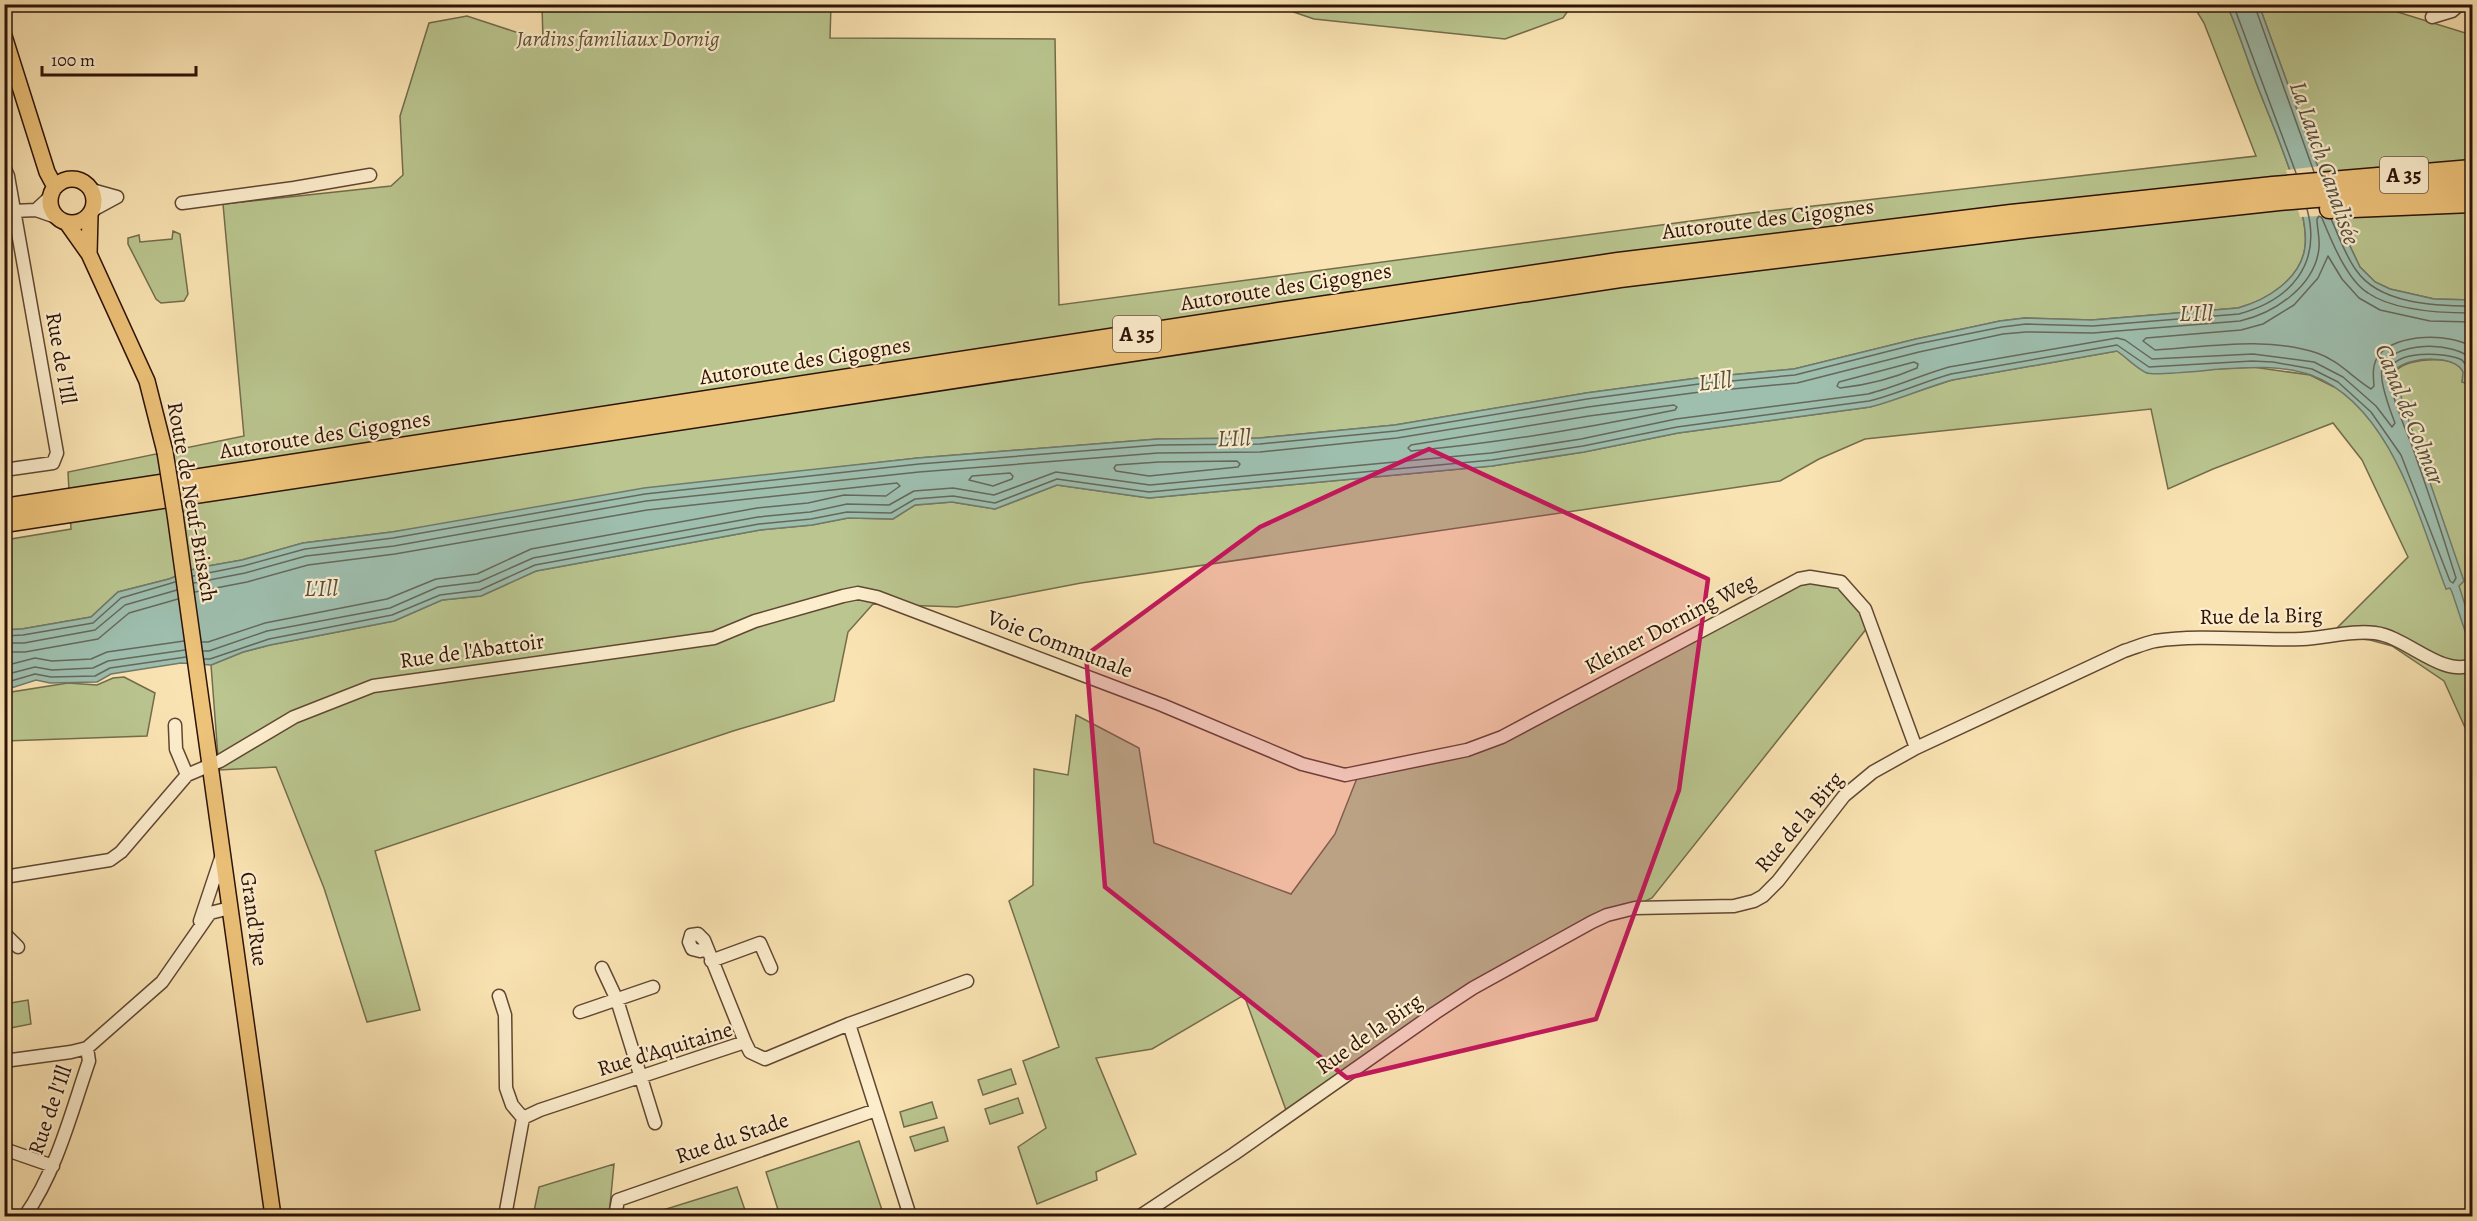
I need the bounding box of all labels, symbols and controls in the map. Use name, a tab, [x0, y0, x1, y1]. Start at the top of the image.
park label: Jardins familiaux Dornig	[516, 24, 720, 54]
scale bar	[42, 39, 196, 77]
text: 100 m	[51, 48, 95, 72]
water label: La Lauch Canalisée	[2282, 77, 2368, 249]
road number: A 35	[2380, 157, 2428, 193]
street label: Autoroute des Cigognes	[1659, 191, 1876, 247]
street label: Autoroute des Cigognes	[1177, 256, 1394, 319]
water label: L'Ill	[2179, 297, 2213, 329]
street label: Rue de l'Ill	[38, 310, 84, 406]
road number: A 35	[1113, 316, 1161, 352]
street label: Autoroute des Cigognes	[696, 330, 913, 393]
water label: Canal de Colmar	[2367, 339, 2453, 490]
water label: L'Ill	[1697, 363, 1733, 399]
street label: Route de Neuf-Brisach	[160, 399, 224, 605]
street label: Autoroute des Cigognes	[216, 404, 433, 467]
water label: L'Ill	[1217, 421, 1251, 455]
street label: Kleiner Dorning Weg	[1579, 566, 1761, 682]
water label: L'Ill	[304, 572, 338, 604]
street label: Rue de la Birg	[2199, 600, 2323, 632]
street label: Voie Communale	[982, 602, 1137, 686]
street label: Rue de l'Abattoir	[398, 626, 546, 676]
street label: Rue de la Birg	[1748, 765, 1850, 879]
street label: Grand'Rue	[233, 870, 275, 968]
street label: Rue de la Birg	[1310, 986, 1428, 1082]
street label: Rue d'Aquitaine	[594, 1014, 736, 1084]
street label: Rue de l'Ill	[21, 1061, 79, 1159]
street label: Rue du Stade	[671, 1105, 793, 1171]

